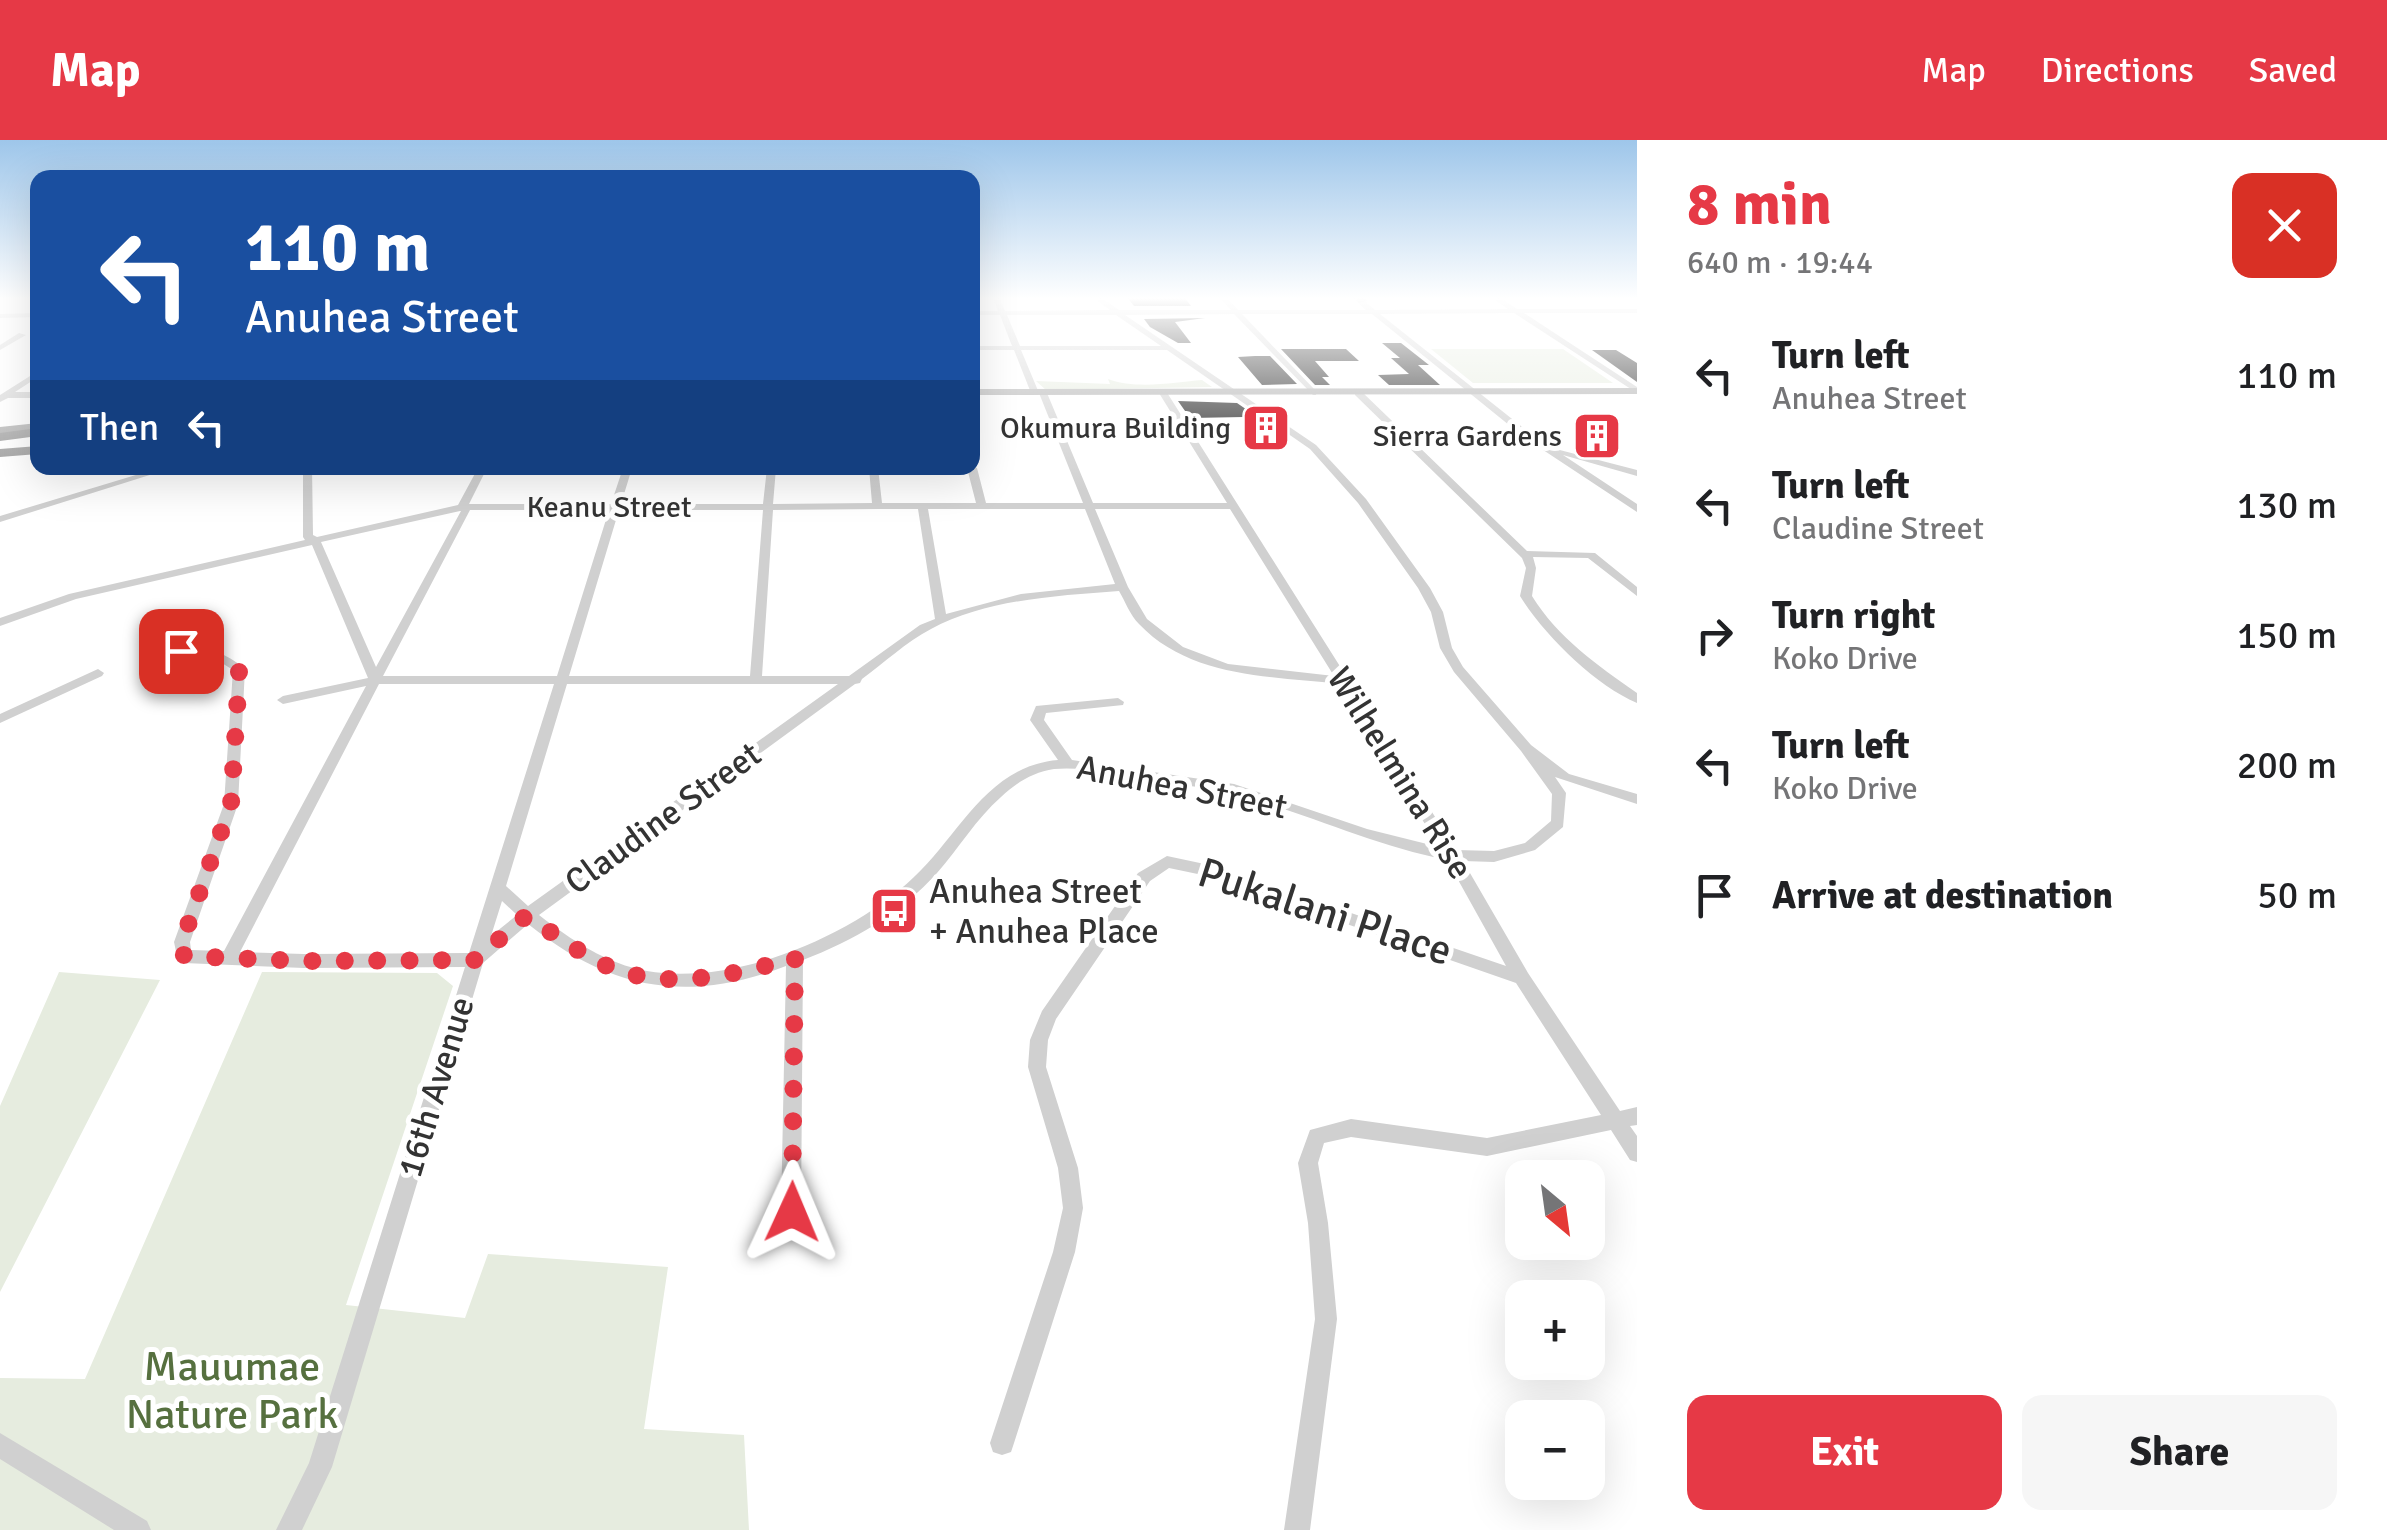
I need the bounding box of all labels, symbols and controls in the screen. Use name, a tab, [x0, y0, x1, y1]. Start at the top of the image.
text: Map	[50, 41, 140, 100]
text: Map	[1921, 49, 1986, 92]
text: Directions	[2041, 49, 2194, 92]
text: Saved	[2249, 49, 2337, 92]
text: 8 min	[1687, 168, 1832, 242]
button: close	[2232, 173, 2337, 278]
text: 110 m	[245, 204, 430, 290]
icon: left	[80, 210, 210, 340]
text: 640 m · 19:44	[1687, 243, 1873, 282]
text: Anuhea Street	[245, 290, 519, 345]
text: Turn left	[1772, 332, 1910, 379]
icon: left	[1687, 348, 1742, 403]
text: 110 m	[2237, 352, 2337, 399]
text: Anuhea Street	[1772, 379, 1967, 418]
icon: left	[179, 400, 234, 455]
building icon: Okumura Building	[1240, 402, 1292, 454]
text: Then	[80, 404, 159, 451]
place label: Okumura Building	[1000, 410, 1231, 447]
building icon: Sierra Gardens	[1571, 410, 1623, 462]
place label: Sierra Gardens	[1373, 418, 1562, 455]
text: Turn left	[1772, 462, 1910, 509]
icon: left	[1687, 478, 1742, 533]
text: 130 m	[2237, 482, 2337, 529]
street label: Keanu Street	[526, 489, 692, 526]
text: Claudine Street	[1772, 509, 1984, 548]
text: Turn right	[1772, 592, 1936, 639]
icon: right	[1687, 608, 1742, 663]
pin	[139, 609, 224, 694]
text: 150 m	[2237, 612, 2337, 659]
icon: arrive	[154, 624, 209, 679]
text: Koko Drive	[1772, 639, 1918, 678]
street label: Wilhelmina Rise	[1318, 659, 1482, 887]
text: Turn left	[1772, 722, 1910, 769]
street label: Claudine Street	[557, 732, 769, 904]
icon: left	[1687, 738, 1742, 793]
text: 200 m	[2237, 742, 2337, 789]
street label: Anuhea Street	[1073, 746, 1291, 828]
text: Koko Drive	[1772, 769, 1918, 808]
street label: Pukalani Place	[1192, 847, 1458, 977]
icon: arrive	[1687, 868, 1742, 923]
place label: Anuhea Street + Anuhea Place	[929, 870, 1159, 953]
text: Arrive at destination	[1772, 872, 2113, 919]
text: 50 m	[2257, 872, 2337, 919]
bus stop icon: Anuhea Street + Anuhea Place	[868, 885, 920, 937]
street label: 16th Avenue	[388, 992, 484, 1182]
position arrow	[740, 1160, 844, 1264]
north arrow	[1505, 1160, 1605, 1260]
map controls	[1505, 1160, 1605, 1500]
button: +	[1505, 1280, 1605, 1380]
park label: Mauumae Nature Park	[126, 1341, 338, 1440]
button: Exit	[1687, 1395, 2002, 1510]
button: Share	[2022, 1395, 2337, 1510]
button: −	[1505, 1400, 1605, 1500]

